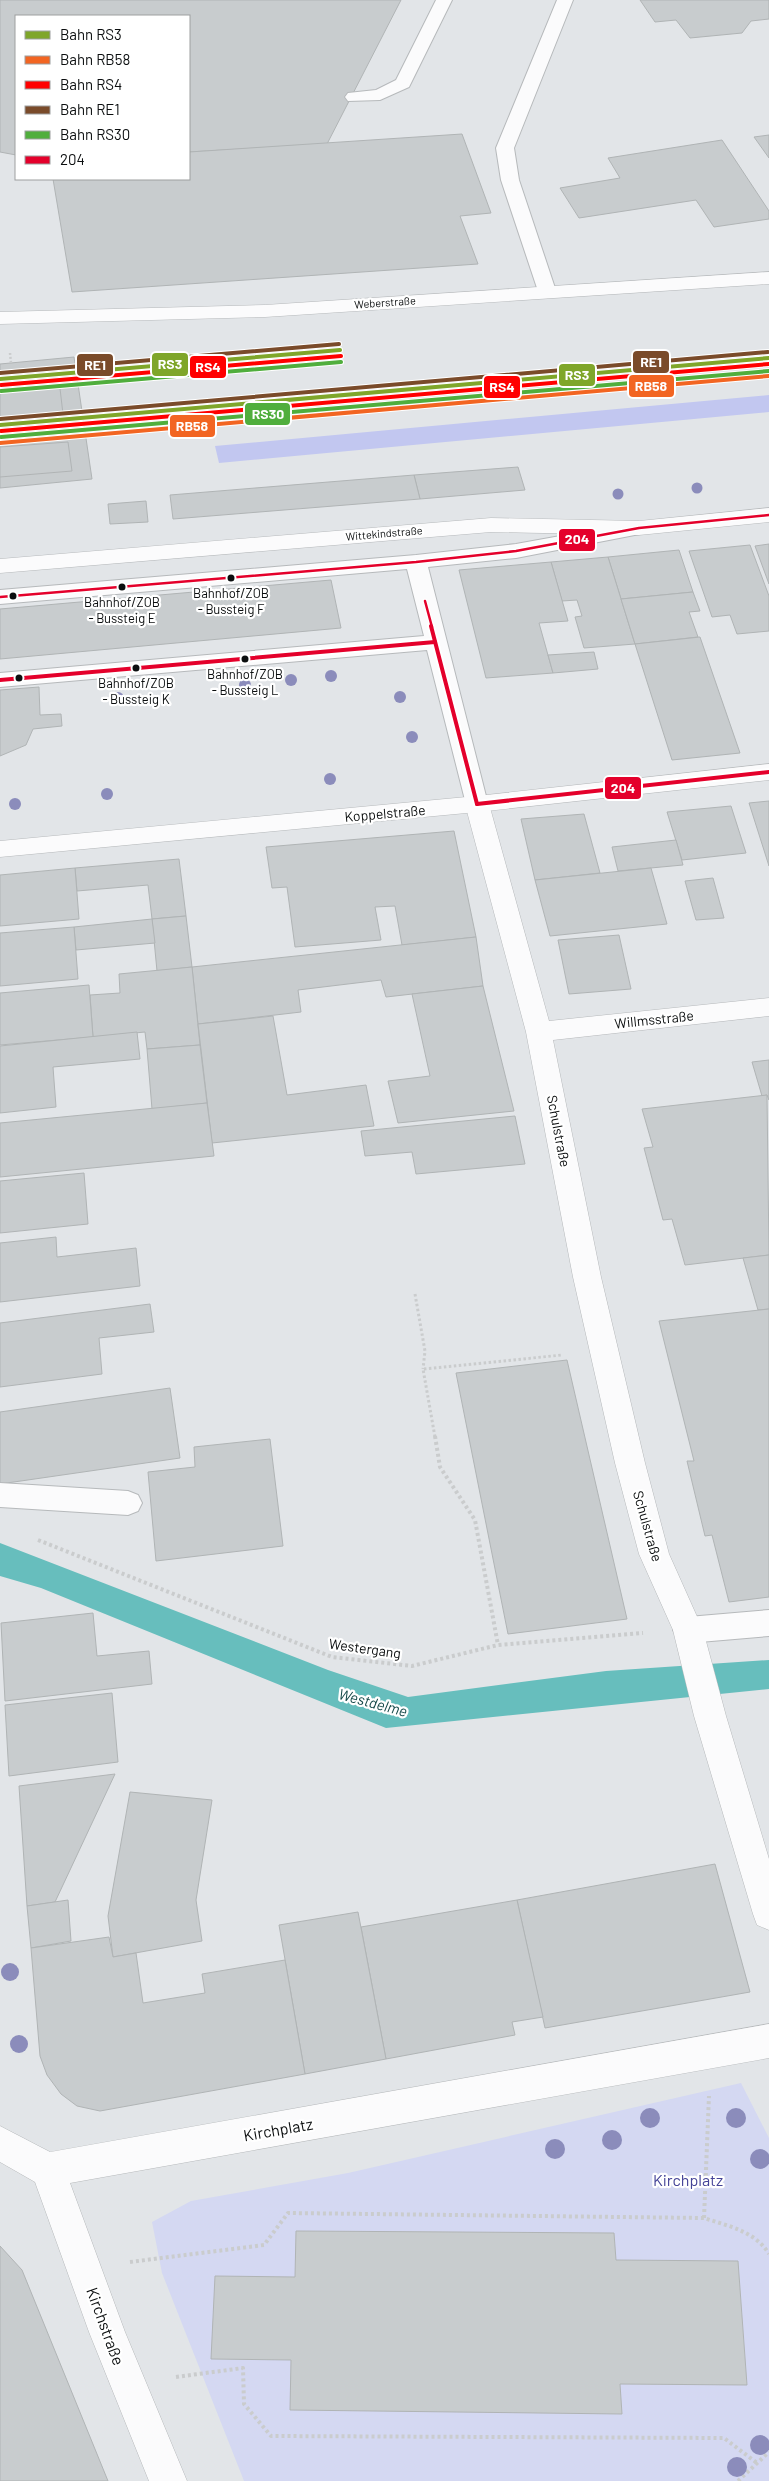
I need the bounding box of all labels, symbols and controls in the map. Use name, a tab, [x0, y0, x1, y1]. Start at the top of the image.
legend	[15, 15, 190, 180]
text: Bahn RS3	[60, 25, 122, 43]
text: Bahn RB58	[60, 50, 130, 68]
text: Bahn RS4	[60, 75, 122, 93]
text: Bahn RE1	[60, 100, 120, 118]
text: Bahn RS30	[60, 125, 130, 143]
text: 204	[60, 150, 85, 168]
street label: Weberstraße	[354, 293, 416, 311]
line badge: RE1	[632, 350, 670, 374]
line badge: RS3	[151, 352, 189, 377]
line badge: RE1	[76, 353, 114, 377]
text: RE1	[640, 353, 662, 370]
text: RS3	[158, 355, 182, 372]
line badge: RS4	[189, 355, 227, 379]
text: RE1	[84, 356, 106, 373]
text: RS4	[195, 358, 221, 375]
line badge: RS3	[558, 363, 596, 387]
text: RS3	[565, 366, 589, 383]
line badge: RB58	[628, 374, 675, 398]
line badge: RS4	[483, 375, 521, 399]
text: RB58	[635, 377, 668, 394]
text: RS4	[489, 378, 515, 395]
line badge: RS30	[244, 402, 291, 426]
text: RS30	[252, 405, 284, 422]
line badge: RB58	[169, 414, 216, 438]
text: RB58	[176, 417, 209, 434]
street label: Wittekindstraße	[345, 523, 423, 543]
line badge: 204	[558, 528, 596, 552]
text: 204	[565, 530, 589, 547]
marker: Bahnhof/ZOB - Bussteig F	[226, 573, 236, 583]
marker: Bahnhof/ZOB - Bussteig E	[117, 582, 127, 592]
place label: Bahnhof/ZOB - Bussteig F	[193, 585, 269, 617]
unlabelled marker	[8, 591, 18, 601]
place label: Bahnhof/ZOB - Bussteig E	[84, 594, 160, 626]
marker: Bahnhof/ZOB - Bussteig L	[240, 654, 250, 664]
marker: Bahnhof/ZOB - Bussteig K	[131, 663, 141, 673]
place label: Bahnhof/ZOB - Bussteig L	[207, 666, 283, 698]
unlabelled marker	[14, 673, 24, 683]
place label: Bahnhof/ZOB - Bussteig K	[98, 675, 174, 707]
line badge: 204	[604, 776, 642, 800]
text: 204	[611, 779, 635, 796]
street label: Koppelstraße	[344, 801, 426, 825]
street label: Willmsstraße	[613, 1006, 695, 1032]
street label: Schulstraße	[544, 1094, 574, 1168]
street label: Schulstraße	[630, 1489, 666, 1563]
street label: Westergang	[328, 1635, 402, 1661]
water label: Westdelme	[337, 1684, 410, 1720]
street label: Kirchplatz	[242, 2114, 314, 2144]
park label: Kirchplatz	[653, 2170, 723, 2189]
street label: Kirchstraße	[83, 2284, 129, 2368]

